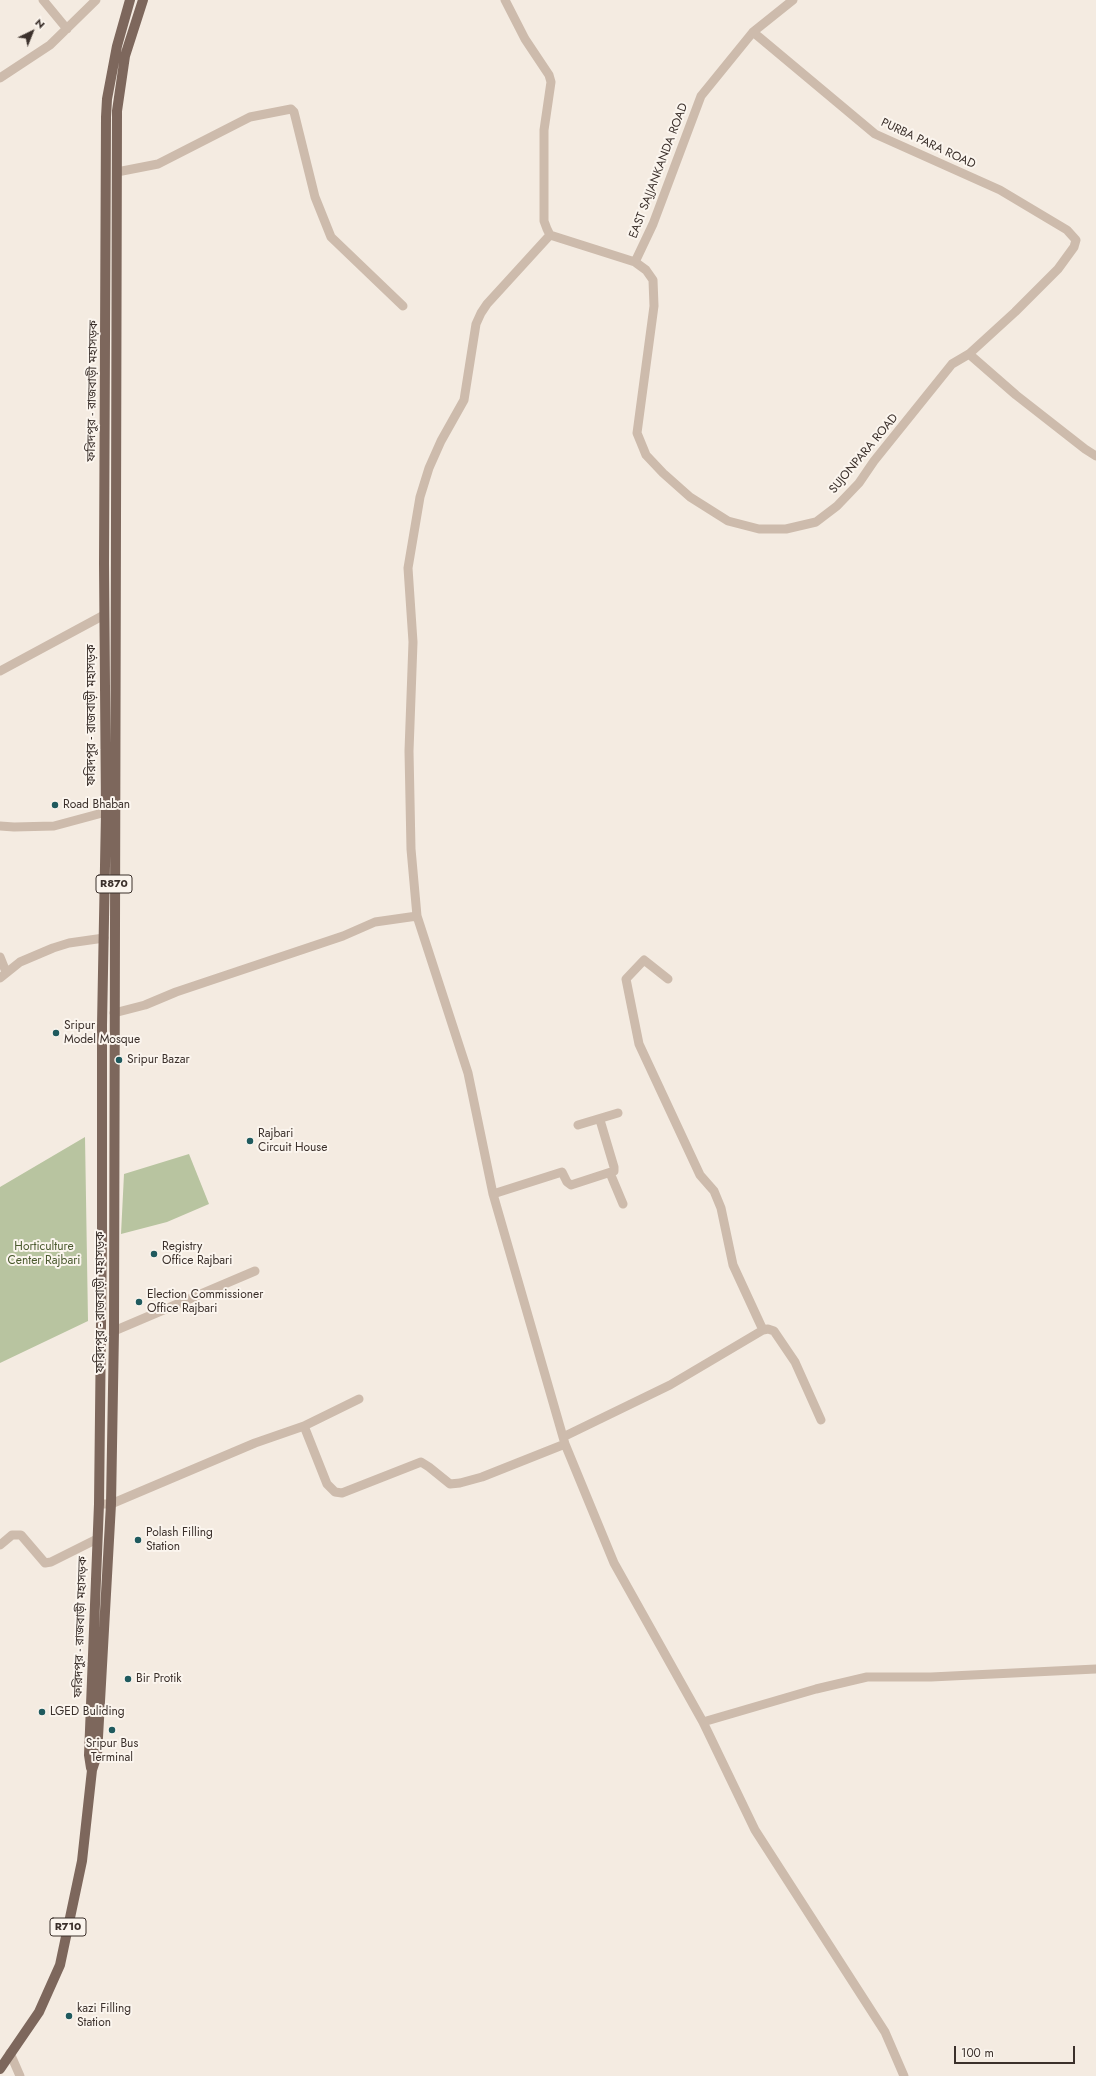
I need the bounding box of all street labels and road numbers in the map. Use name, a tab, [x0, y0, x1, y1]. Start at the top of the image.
street label: EAST SAJJANKANDA ROAD	[627, 101, 691, 241]
street label: PURBA PARA ROAD	[878, 116, 978, 172]
street label: ফরিদপুর - রাজবাড়ী মহাসড়ক	[85, 320, 101, 462]
street label: SUJONPARA ROAD	[826, 411, 902, 497]
street label: ফরিদপুর - রাজবাড়ী মহাসড়ক	[85, 644, 99, 786]
road number: R870	[96, 875, 132, 893]
street label: ফরিদপুর - রাজবাড়ী মহাসড়ক	[94, 1231, 108, 1373]
street label: ফরিদপুর - রাজবাড়ী মহাসড়ক	[71, 1556, 91, 1698]
road number: R710	[50, 1918, 86, 1936]

